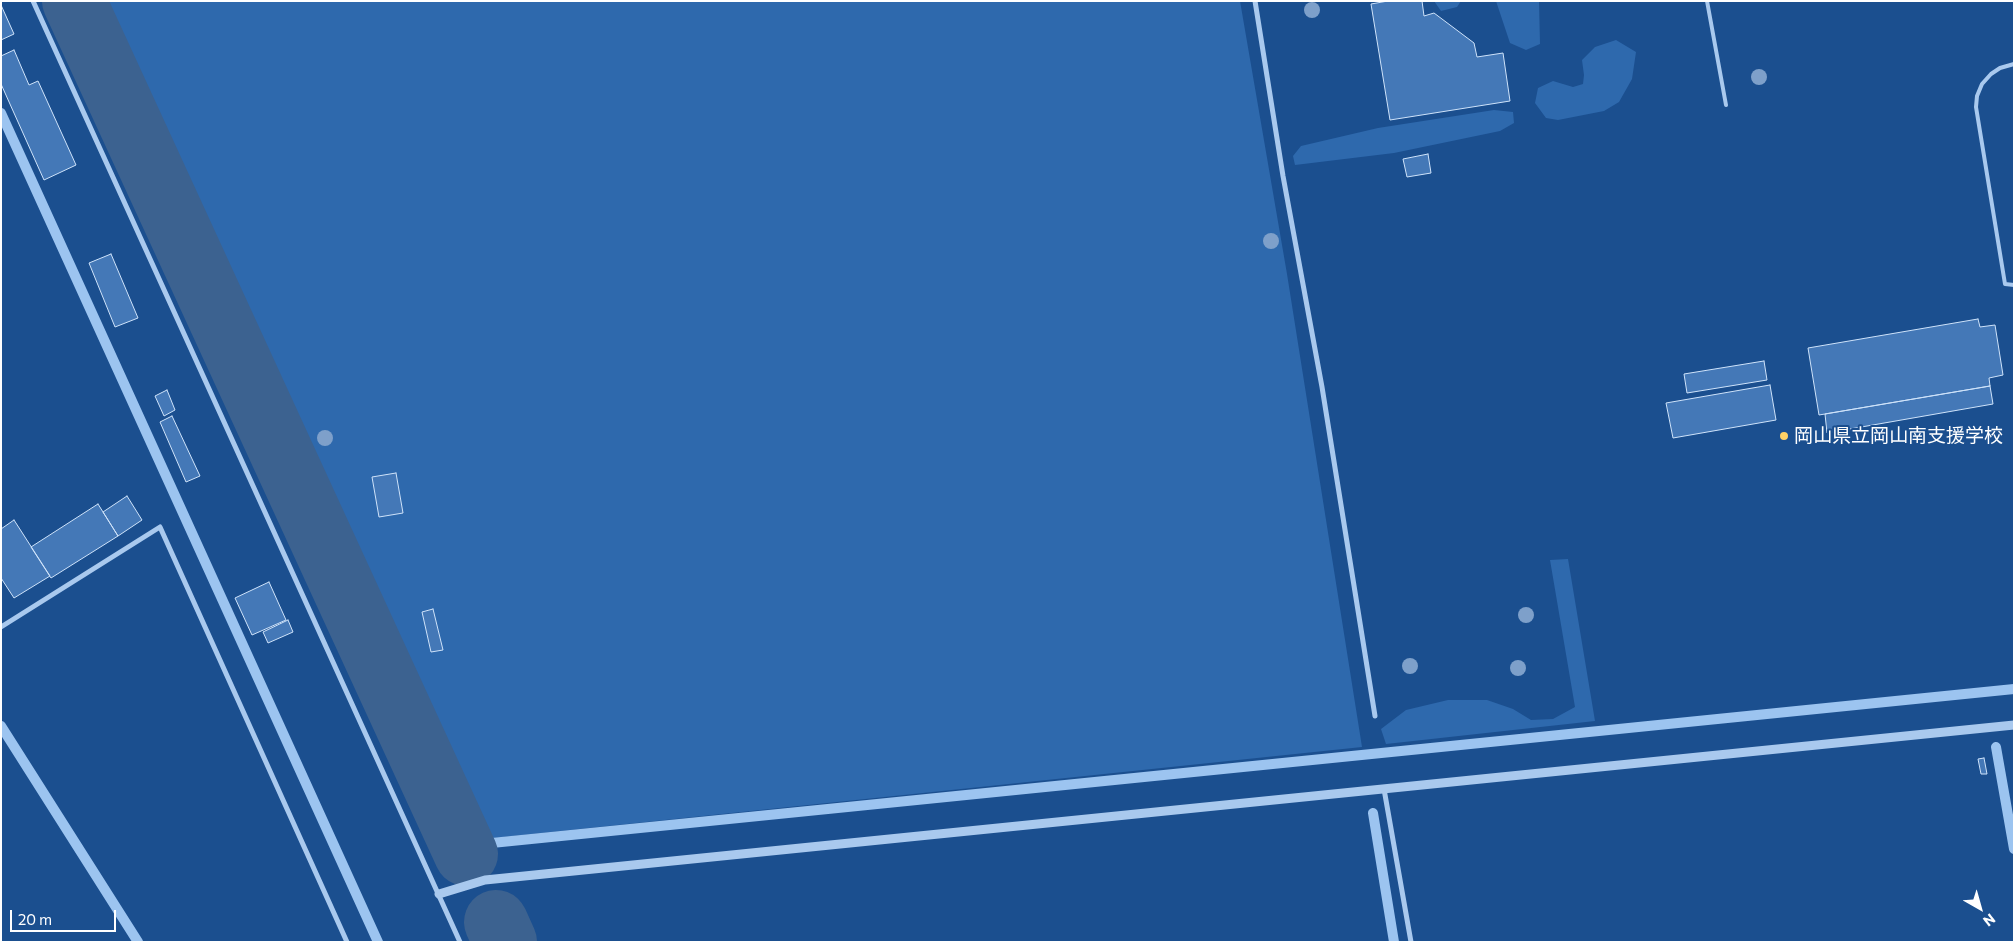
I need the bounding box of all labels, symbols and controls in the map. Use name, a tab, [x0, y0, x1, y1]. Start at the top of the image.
place label: 岡山県立岡山南支援学校	[1794, 425, 2003, 447]
marker: 岡山県立岡山南支援学校	[1778, 430, 1790, 442]
north arrow	[1955, 883, 2005, 933]
scale bar	[12, 900, 119, 932]
text: 20 m	[18, 910, 52, 928]
text: N	[1980, 910, 1999, 930]

